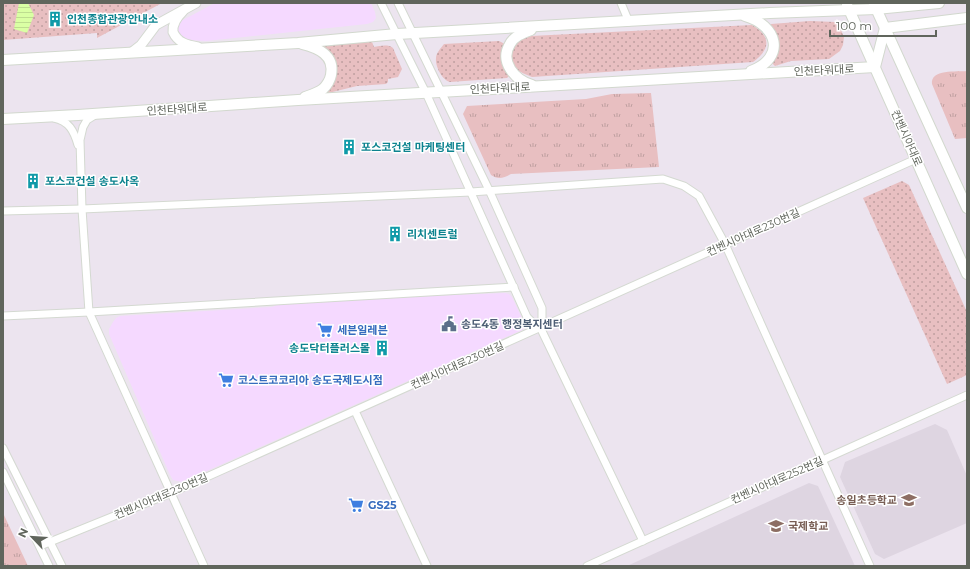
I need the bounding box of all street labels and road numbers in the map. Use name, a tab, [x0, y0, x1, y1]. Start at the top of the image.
street label: 인천타워대로	[793, 61, 855, 79]
street label: 인천타워대로	[469, 79, 531, 97]
street label: 인천타워대로	[146, 100, 208, 118]
street label: 컨벤시아대로	[888, 107, 926, 169]
street label: 컨벤시아대로230번길	[704, 205, 802, 259]
street label: 컨벤시아대로230번길	[408, 338, 506, 392]
street label: 컨벤시아대로252번길	[729, 453, 825, 507]
street label: 컨벤시아대로230번길	[112, 470, 210, 522]

